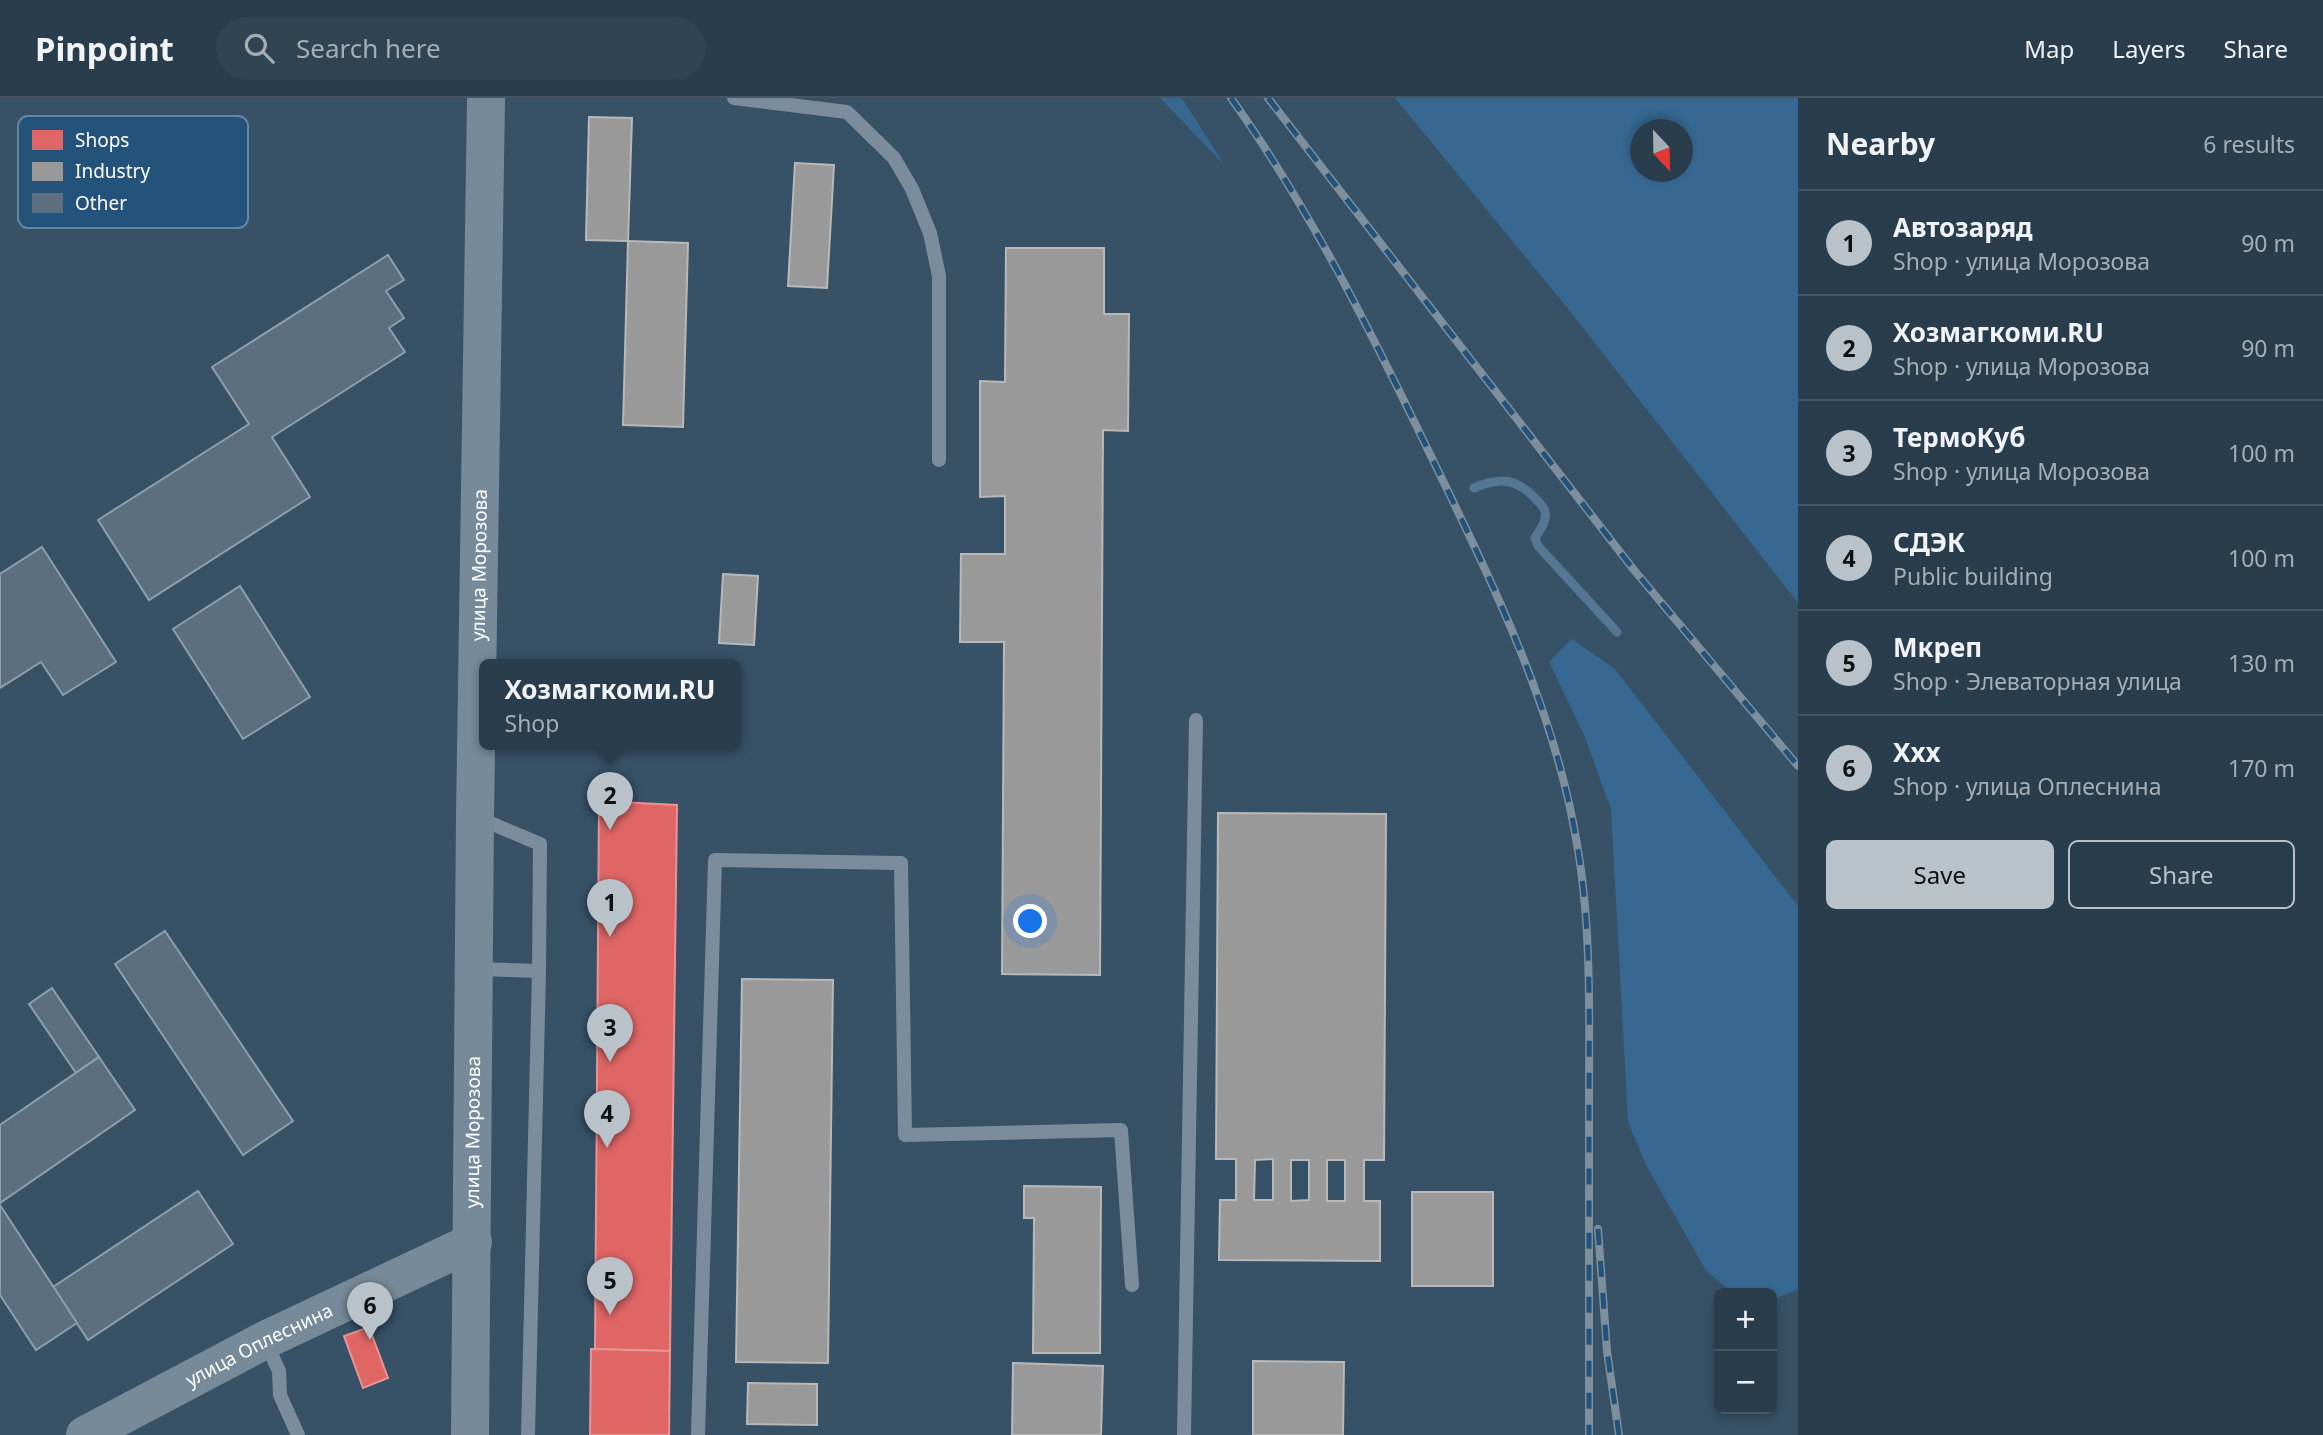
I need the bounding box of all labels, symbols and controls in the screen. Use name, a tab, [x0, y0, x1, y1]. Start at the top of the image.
search box	[216, 17, 706, 80]
text: Pinpoint	[35, 26, 174, 71]
icon: search	[240, 29, 278, 67]
text: Search here	[296, 30, 441, 66]
text: Map	[2024, 32, 2074, 65]
text: Layers	[2112, 32, 2186, 65]
text: Share	[2224, 32, 2288, 65]
legend	[18, 116, 248, 228]
north arrow	[1630, 119, 1693, 182]
text: Nearby	[1826, 123, 1935, 164]
text: Shops	[75, 127, 129, 153]
text: 6 results	[2203, 128, 2295, 160]
text: Industry	[75, 158, 150, 184]
text: Other	[75, 190, 127, 216]
text: Автозаряд	[1893, 209, 2033, 245]
text: 1	[1842, 227, 1856, 259]
text: 90 m	[2241, 227, 2295, 259]
text: Shop · улица Морозова	[1893, 245, 2150, 277]
text: Хозмагкоми.RU	[1893, 314, 2104, 350]
text: 2	[1842, 332, 1856, 364]
text: 90 m	[2241, 332, 2295, 364]
text: Shop · улица Морозова	[1893, 350, 2150, 382]
text: ТермоКуб	[1893, 419, 2025, 455]
text: 3	[1842, 437, 1856, 469]
text: 100 m	[2228, 437, 2295, 469]
text: Shop · улица Морозова	[1893, 455, 2150, 487]
street label: улица Морозова	[465, 489, 493, 641]
text: СДЭК	[1893, 524, 1965, 560]
text: 4	[1842, 542, 1856, 574]
text: 100 m	[2228, 542, 2295, 574]
text: Public building	[1893, 560, 2053, 592]
text: Мкреп	[1893, 629, 1982, 665]
text: 5	[1842, 647, 1856, 679]
text: 130 m	[2228, 647, 2295, 679]
popup	[479, 659, 741, 750]
text: Shop · Элеваторная улица	[1893, 665, 2182, 697]
text: Хозмагкоми.RU	[505, 671, 715, 707]
text: Shop	[505, 707, 559, 739]
text: Xxx	[1893, 734, 1940, 770]
text: 6	[1842, 752, 1856, 784]
text: 170 m	[2228, 752, 2295, 784]
text: Shop · улица Оплеснина	[1893, 770, 2161, 802]
pin: 2	[587, 772, 633, 830]
button: Save	[1826, 840, 2054, 909]
button: Share	[2068, 840, 2295, 909]
pin: 1	[587, 879, 633, 937]
your location	[1013, 904, 1047, 938]
pin: 3	[587, 1004, 633, 1062]
street label: улица Морозова	[459, 1056, 486, 1208]
pin: 4	[584, 1090, 630, 1148]
pin: 5	[587, 1257, 633, 1315]
pin: 6	[347, 1282, 393, 1340]
map controls	[1714, 1288, 1777, 1414]
button: +	[1714, 1288, 1777, 1351]
street label: улица Оплеснина	[181, 1297, 337, 1393]
button: −	[1714, 1351, 1777, 1414]

